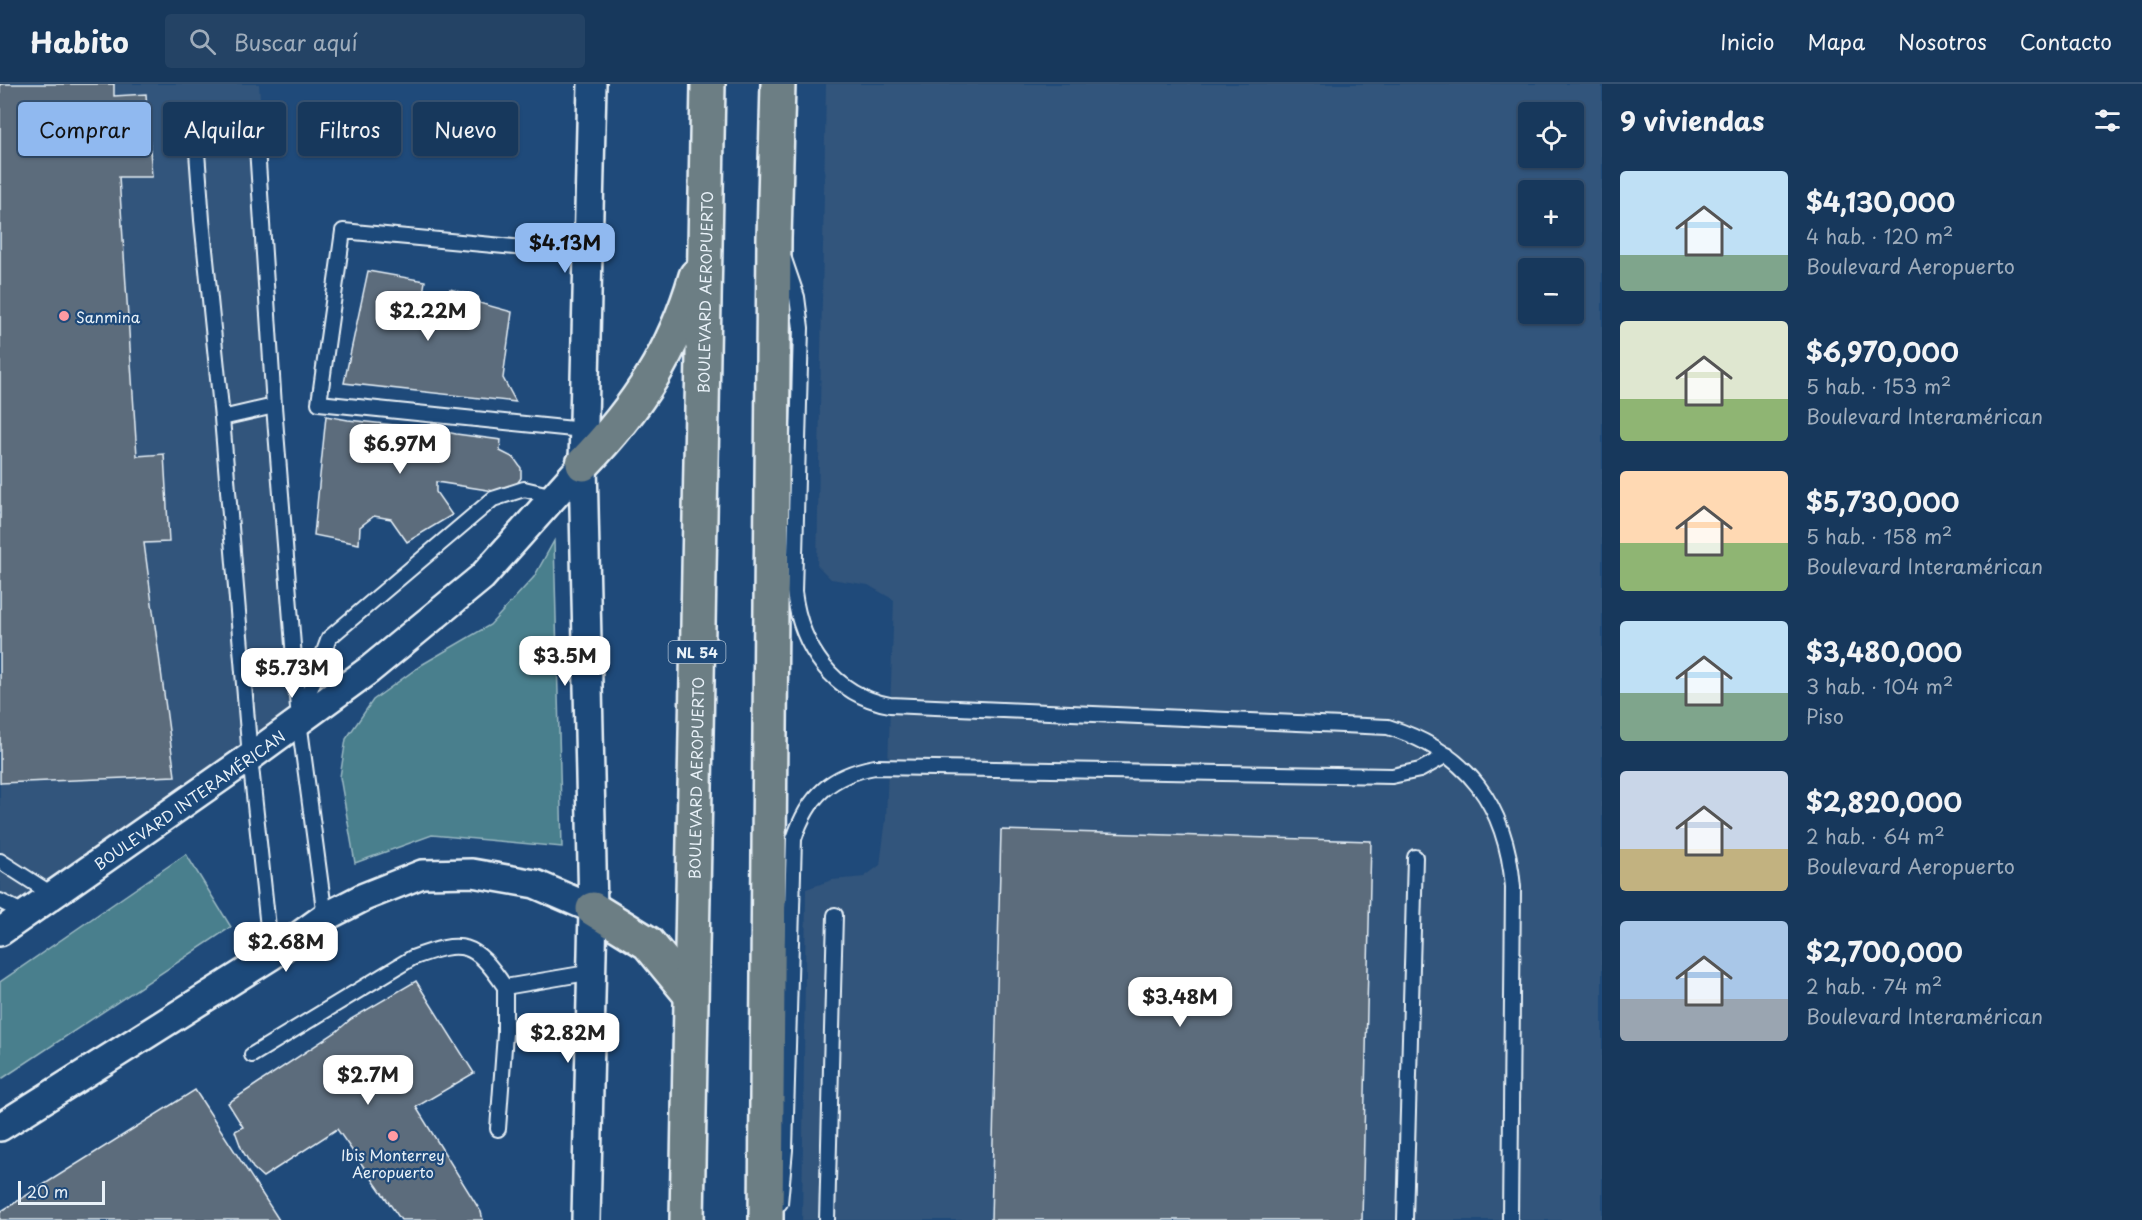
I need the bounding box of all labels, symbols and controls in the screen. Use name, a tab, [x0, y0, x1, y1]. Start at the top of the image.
search box	[165, 14, 585, 68]
text: Habito	[30, 20, 129, 63]
icon: search	[186, 25, 219, 58]
text: Buscar aquí	[234, 25, 358, 58]
text: Inicio	[1720, 25, 1774, 57]
text: Mapa	[1807, 25, 1865, 57]
text: Nosotros	[1898, 25, 1987, 57]
text: Contacto	[2020, 25, 2112, 57]
text: 9 viviendas	[1620, 101, 1765, 140]
chip: Comprar	[18, 102, 151, 156]
chip: Alquilar	[163, 102, 286, 156]
chip: Filtros	[298, 102, 401, 156]
chip: Nuevo	[413, 102, 518, 156]
map controls	[1518, 102, 1584, 324]
button: locate	[1518, 102, 1584, 168]
icon: filters	[2091, 104, 2124, 137]
button: +	[1518, 180, 1584, 246]
text: $4,130,000	[1806, 182, 1955, 221]
street label: BOULEVARD AEROPUERTO	[691, 191, 718, 394]
icon: home	[1668, 195, 1740, 267]
text: 4 hab. · 120 m²	[1806, 221, 1953, 251]
pin: $4.13M	[516, 223, 614, 274]
text: $4.13M	[529, 227, 601, 257]
text: Boulevard Aeropuerto	[1806, 251, 2015, 281]
button: −	[1518, 258, 1584, 324]
pin: $2.22M	[379, 291, 477, 342]
text: $2.22M	[389, 295, 467, 325]
place label: Sanmina	[76, 305, 141, 328]
marker: Sanmina	[57, 309, 71, 323]
text: $6,970,000	[1806, 332, 1959, 371]
icon: home	[1668, 345, 1740, 417]
text: 5 hab. · 153 m²	[1806, 371, 1951, 401]
text: Boulevard Interamérican	[1806, 401, 2043, 431]
pin: $6.97M	[351, 424, 449, 475]
text: $6.97M	[364, 428, 436, 458]
text: $5,730,000	[1806, 482, 1960, 521]
icon: home	[1668, 495, 1740, 567]
text: 5 hab. · 158 m²	[1806, 521, 1952, 551]
text: Boulevard Interamérican	[1806, 551, 2043, 581]
text: $3,480,000	[1806, 632, 1962, 671]
pin: $3.5M	[523, 636, 607, 687]
text: $3.5M	[533, 640, 597, 670]
road number: NL 54	[668, 641, 726, 663]
icon: home	[1668, 645, 1740, 717]
pin: $5.73M	[243, 648, 341, 699]
text: $5.73M	[255, 652, 329, 682]
text: 3 hab. · 104 m²	[1806, 671, 1953, 701]
street label: BOULEVARD AEROPUERTO	[682, 677, 709, 879]
text: Piso	[1806, 701, 1844, 731]
street label: BOULEVARD INTERAMÉRICAN	[89, 724, 289, 875]
text: $2,820,000	[1806, 782, 1962, 821]
icon: home	[1668, 795, 1740, 867]
text: 2 hab. · 64 m²	[1806, 821, 1945, 851]
text: Boulevard Aeropuerto	[1806, 851, 2015, 881]
pin: $2.68M	[237, 922, 335, 973]
text: $2.68M	[248, 926, 324, 956]
text: $2,700,000	[1806, 932, 1963, 971]
icon: home	[1668, 945, 1740, 1017]
text: 2 hab. · 74 m²	[1806, 971, 1942, 1001]
pin: $3.48M	[1131, 977, 1229, 1028]
text: $3.48M	[1142, 981, 1218, 1011]
text: Boulevard Interamérican	[1806, 1001, 2043, 1031]
pin: $2.82M	[519, 1013, 617, 1064]
text: $2.82M	[530, 1017, 606, 1047]
pin: $2.7M	[326, 1055, 410, 1106]
text: $2.7M	[337, 1059, 399, 1089]
marker: Ibis Monterrey Aeropuerto	[386, 1129, 400, 1143]
place label: Ibis Monterrey Aeropuerto	[341, 1143, 445, 1183]
scale bar	[18, 1178, 105, 1206]
text: 20 m	[27, 1179, 68, 1203]

